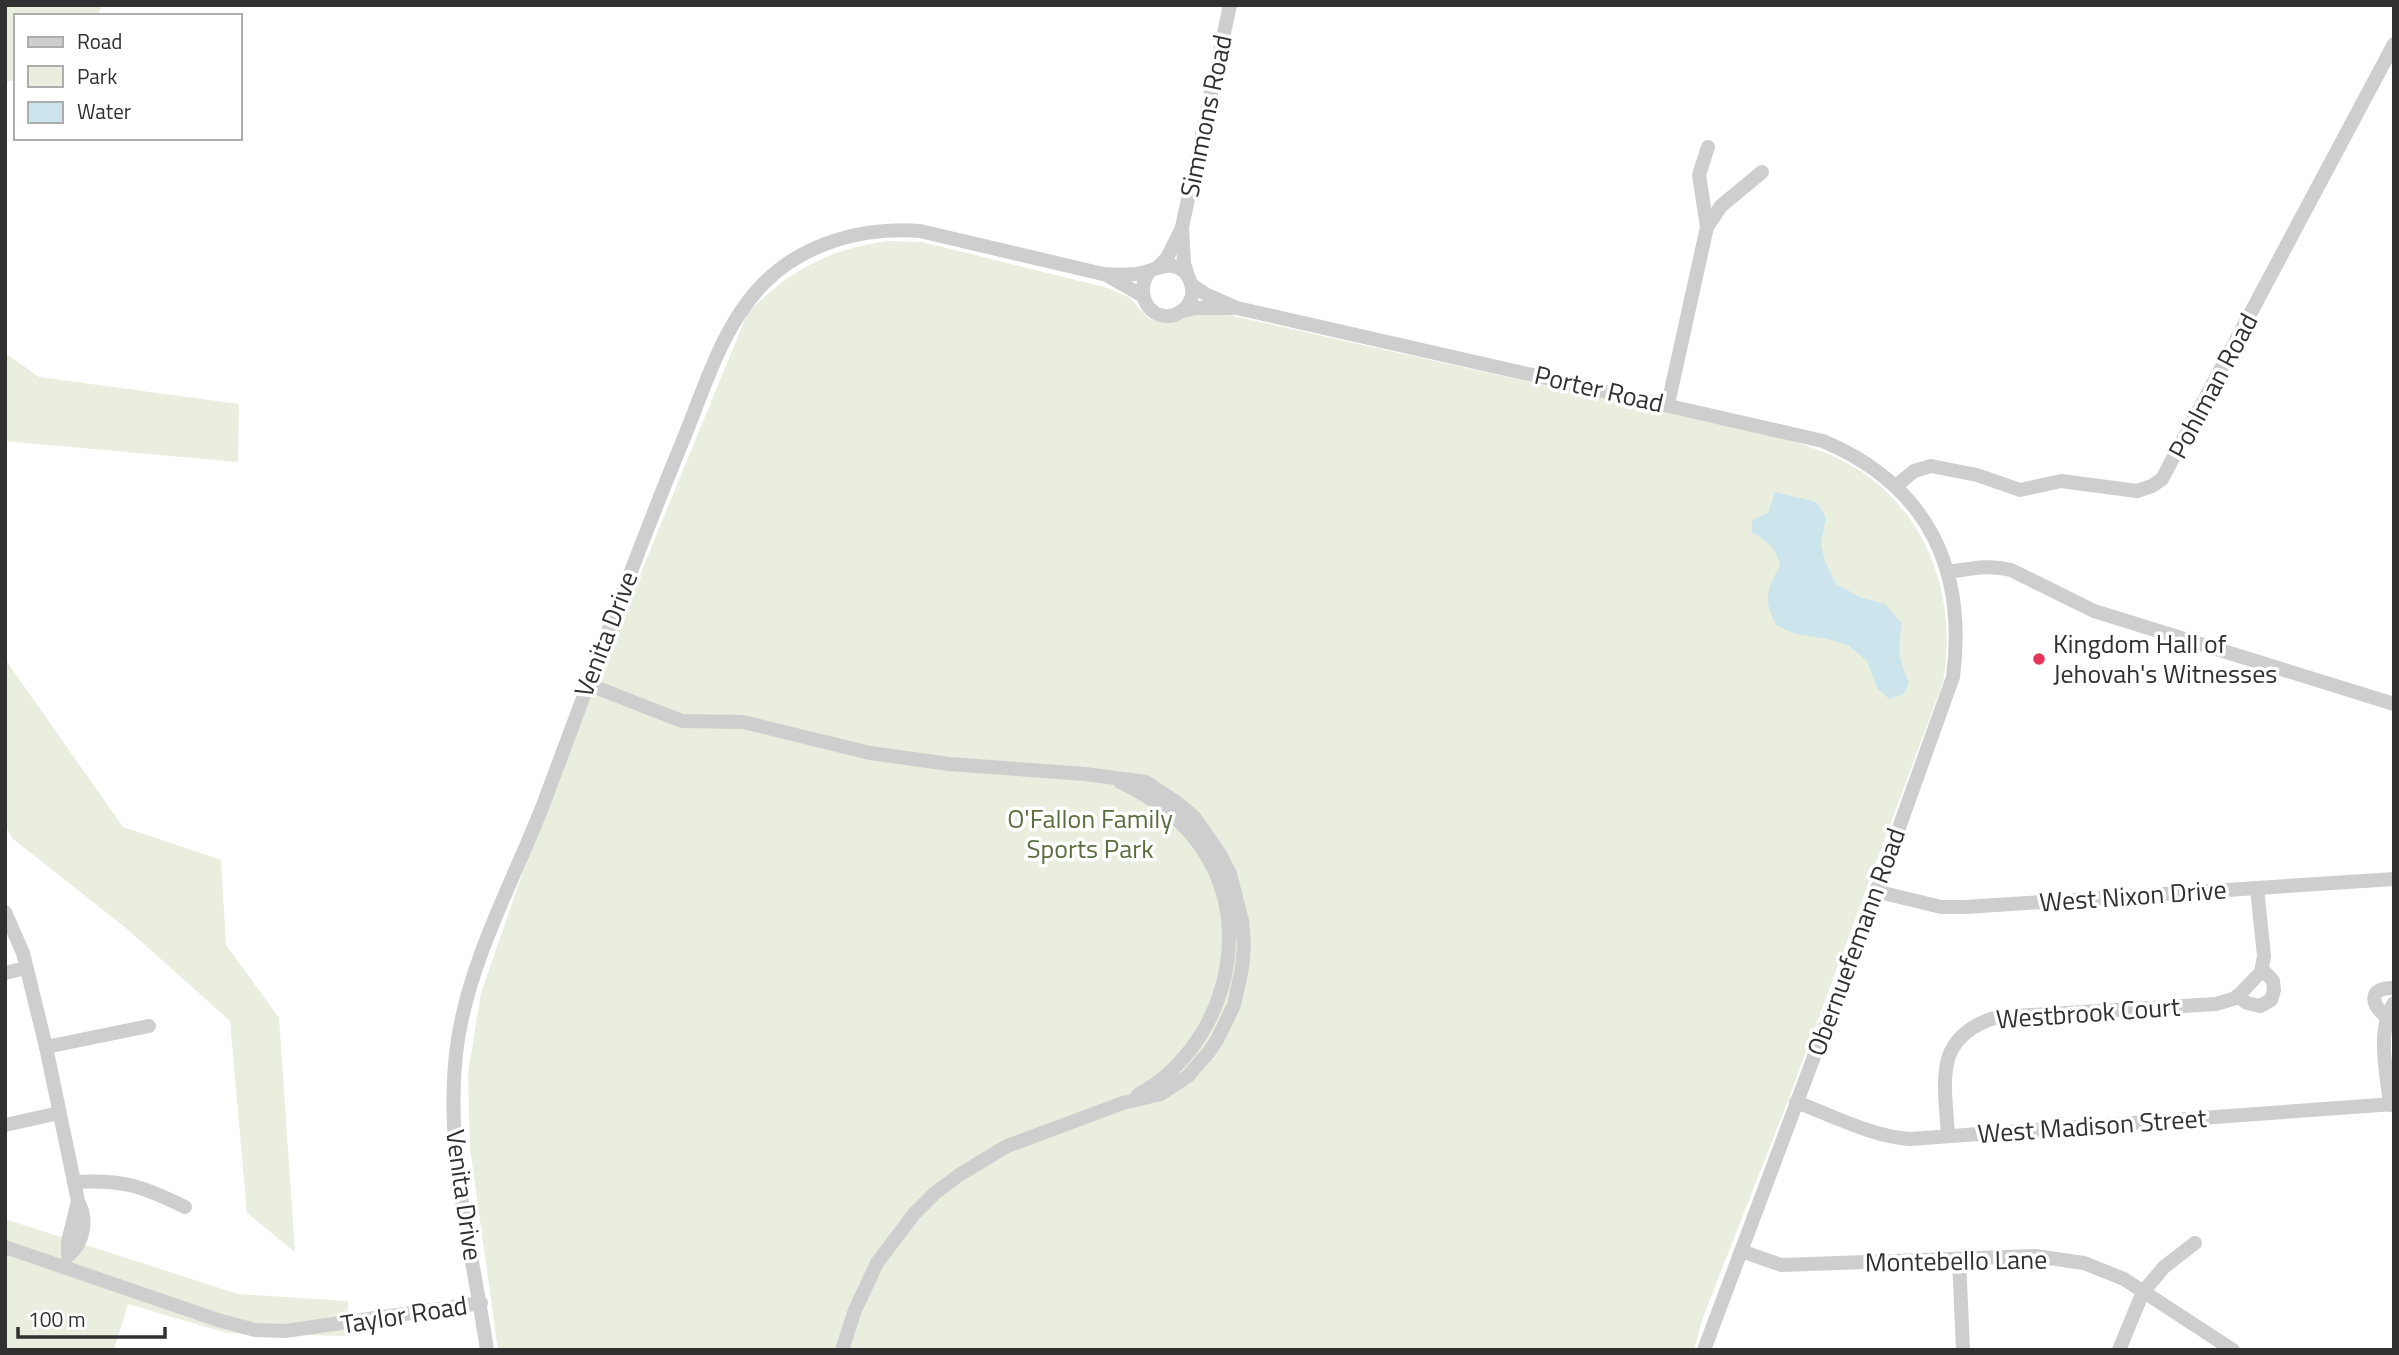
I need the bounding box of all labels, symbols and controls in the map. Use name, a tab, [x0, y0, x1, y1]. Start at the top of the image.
legend	[14, 14, 242, 140]
text: Road	[77, 25, 122, 57]
street label: Simmons Road	[1169, 31, 1242, 201]
text: Park	[77, 60, 117, 92]
text: Water	[77, 95, 131, 127]
street label: Pohlman Road	[2158, 306, 2267, 465]
street label: Porter Road	[1531, 355, 1667, 422]
street label: Venita Drive	[564, 565, 647, 702]
place label: Kingdom Hall of Jehovah's Witnesses	[2053, 624, 2277, 693]
marker: Kingdom Hall of Jehovah's Witnesses	[2031, 651, 2047, 667]
park label: O'Fallon Family Sports Park	[1007, 799, 1173, 868]
street label: Obernuefemann Road	[1796, 822, 1915, 1061]
street label: West Nixon Drive	[2038, 870, 2228, 921]
street label: Westbrook Court	[1995, 987, 2181, 1038]
street label: West Madison Street	[1976, 1098, 2208, 1153]
street label: Venita Drive	[436, 1127, 493, 1263]
street label: Montebello Lane	[1864, 1239, 2048, 1282]
street label: Taylor Road	[338, 1285, 470, 1344]
scale bar	[18, 1296, 164, 1340]
text: 100 m	[28, 1303, 85, 1335]

